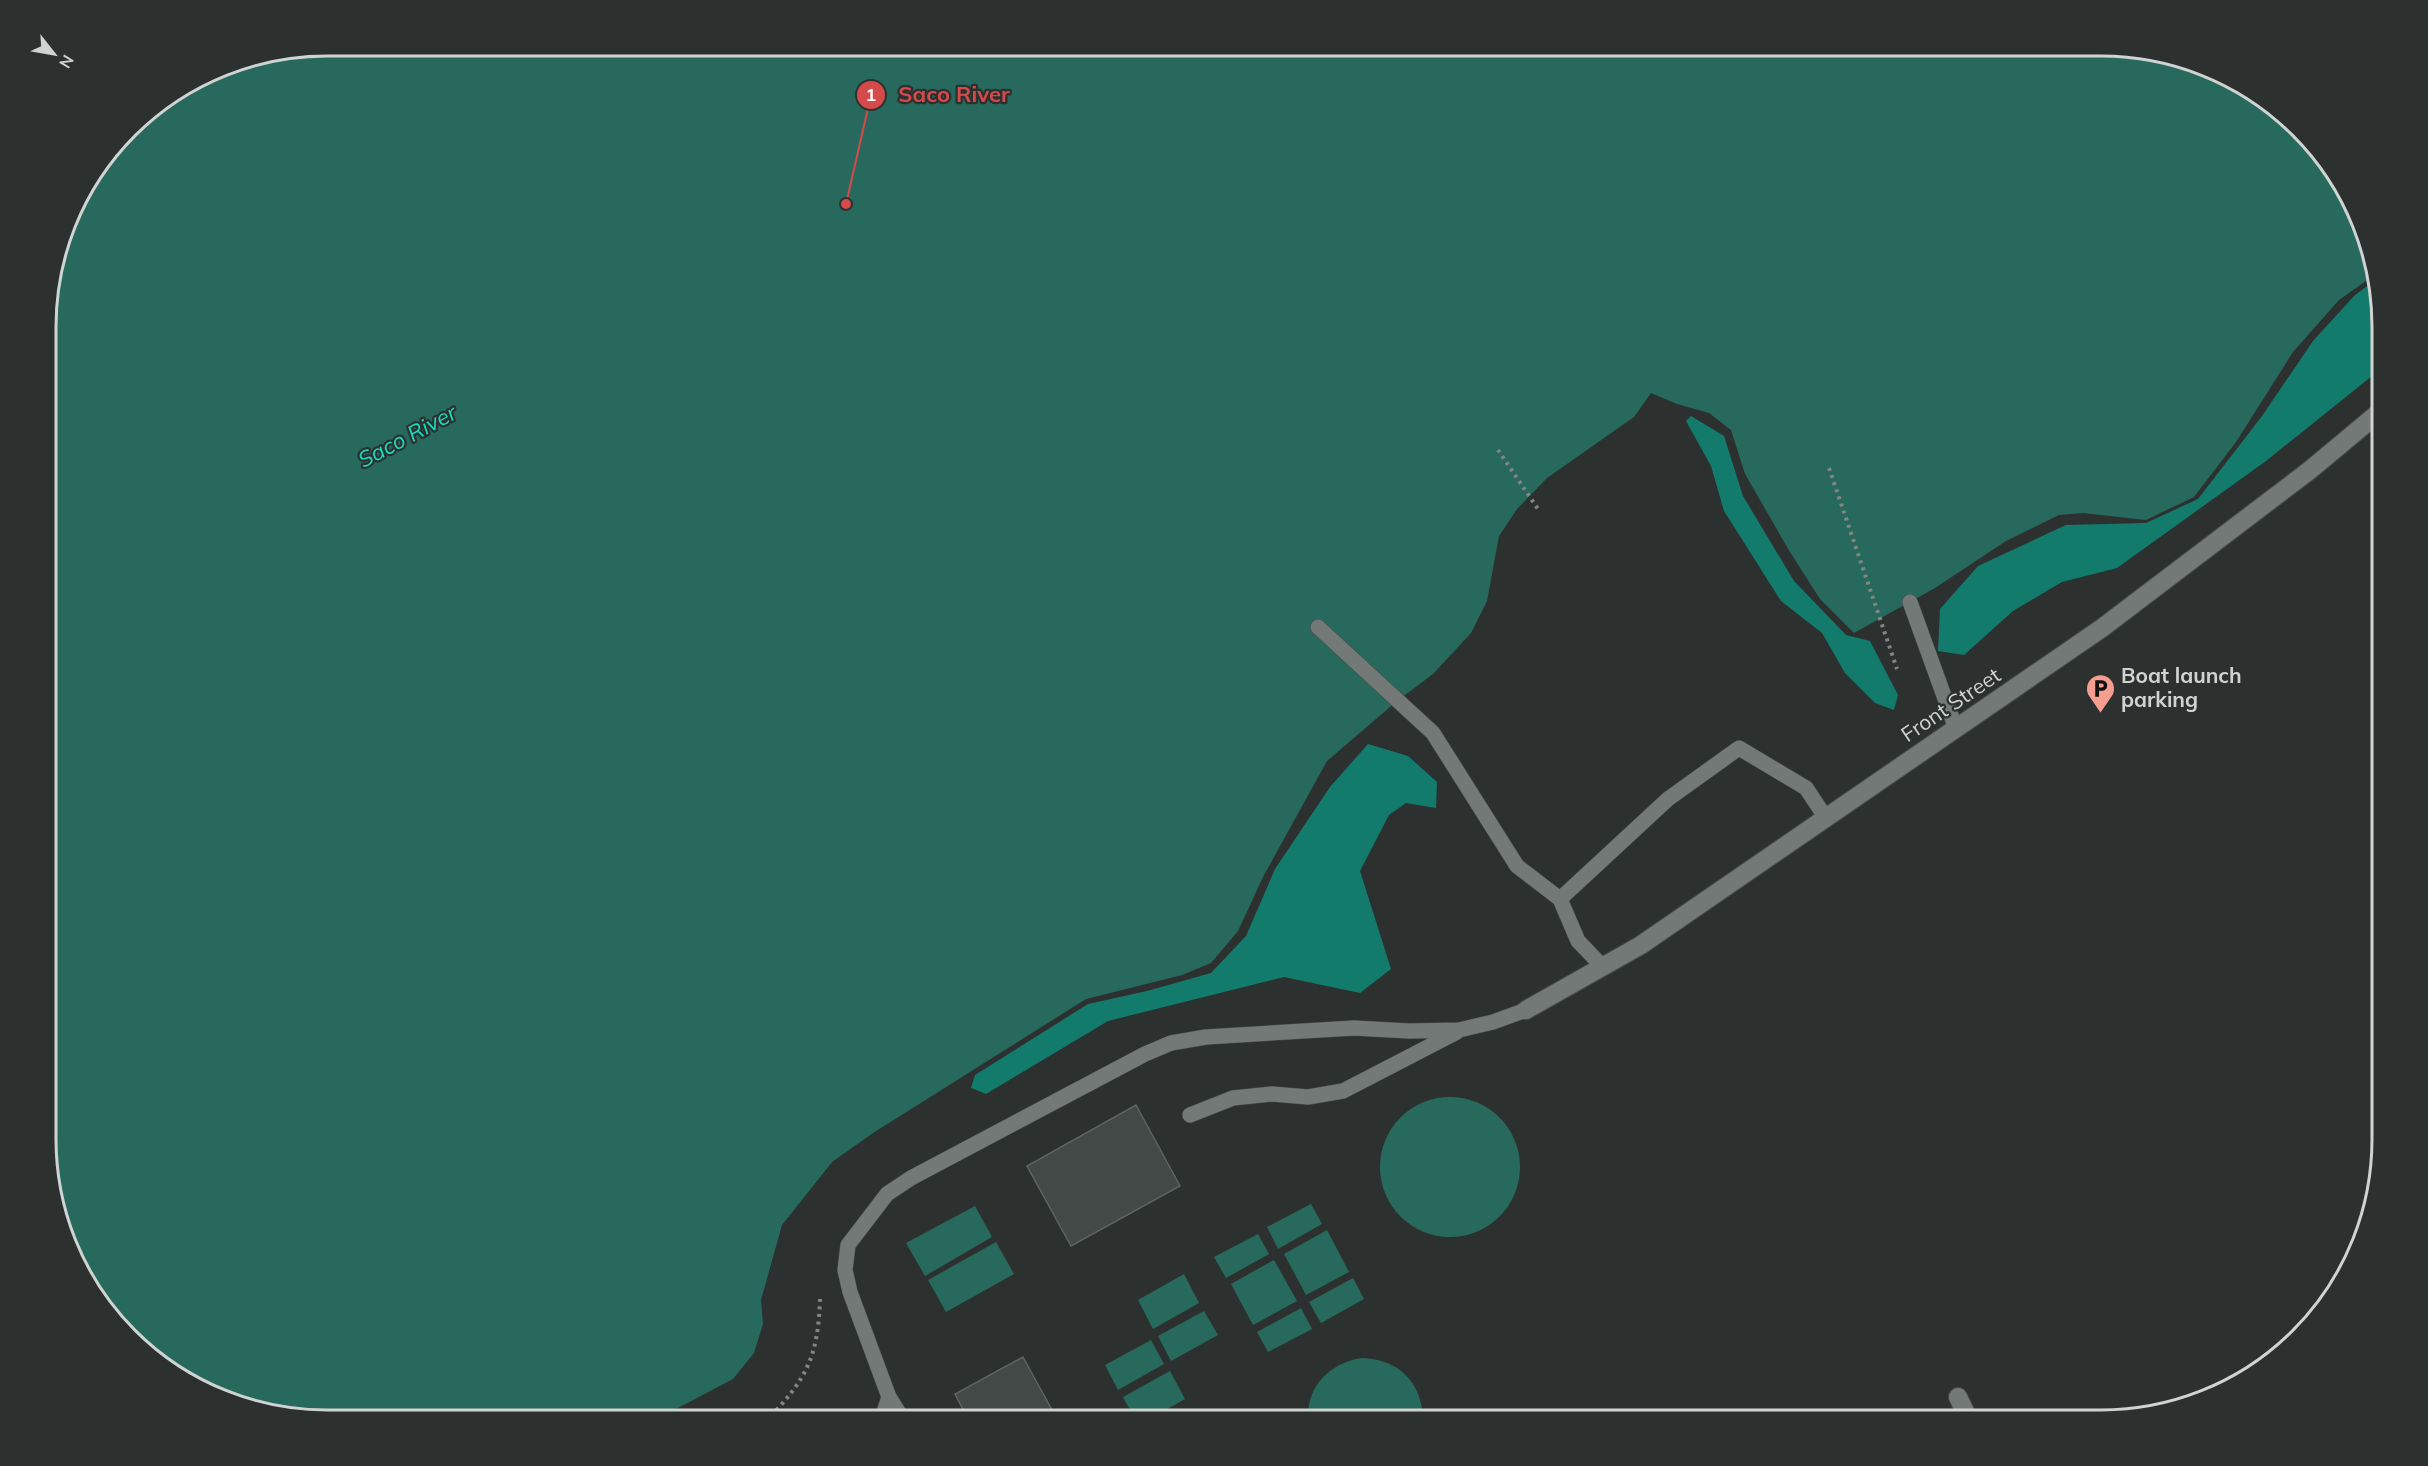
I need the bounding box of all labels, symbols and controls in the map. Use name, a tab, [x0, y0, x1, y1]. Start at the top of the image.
north arrow	[24, 24, 84, 84]
text: N	[55, 51, 79, 72]
callout: Saco River	[856, 75, 1021, 115]
text: Saco River	[898, 80, 1010, 108]
text: 1	[866, 83, 876, 106]
water label: Saco River	[353, 398, 462, 474]
street label: Front Street	[1896, 661, 2005, 747]
place label: Boat launch parking	[2121, 662, 2242, 712]
parking icon: Boat launch parking	[2084, 672, 2116, 714]

